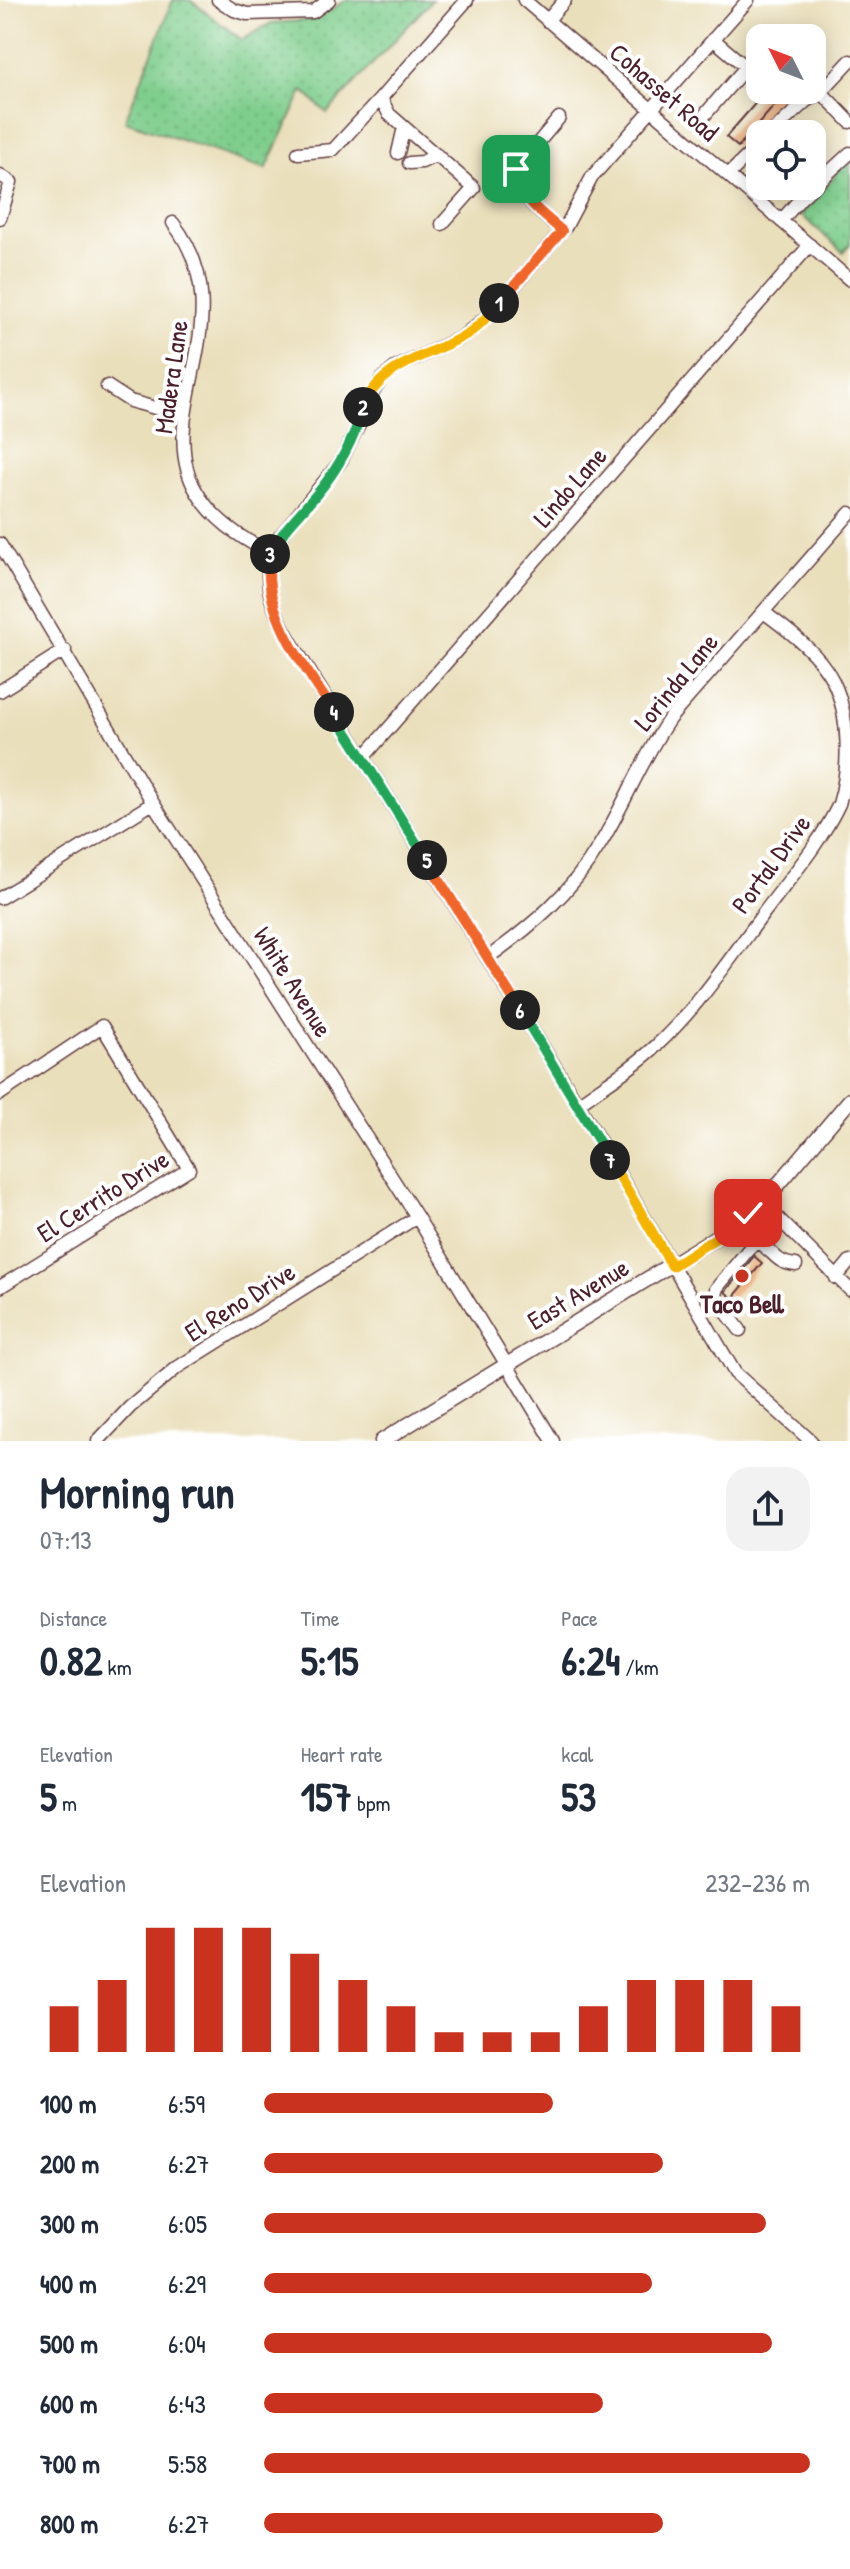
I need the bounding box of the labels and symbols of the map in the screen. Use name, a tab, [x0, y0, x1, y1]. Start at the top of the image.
north arrow	[746, 24, 826, 104]
street label: Cohasset Road	[602, 35, 726, 149]
pin	[482, 135, 550, 203]
pin: 1	[479, 283, 519, 323]
street label: Madera Lane	[145, 318, 196, 436]
pin: 2	[343, 387, 383, 427]
street label: Lindo Lane	[525, 439, 614, 534]
pin: 3	[250, 534, 290, 574]
street label: Lorinda Lane	[626, 626, 726, 738]
pin: 4	[314, 692, 354, 732]
street label: Portal Drive	[723, 807, 818, 920]
pin: 5	[407, 840, 447, 880]
street label: White Avenue	[246, 920, 341, 1044]
pin: 6	[500, 990, 540, 1030]
pin: 7	[590, 1140, 630, 1180]
street label: El Cerrito Drive	[30, 1141, 175, 1250]
pin	[714, 1179, 782, 1247]
street label: East Avenue	[520, 1250, 635, 1338]
street label: El Reno Drive	[178, 1254, 301, 1349]
marker: Taco Bell	[733, 1267, 751, 1285]
place label: Taco Bell	[699, 1286, 785, 1321]

